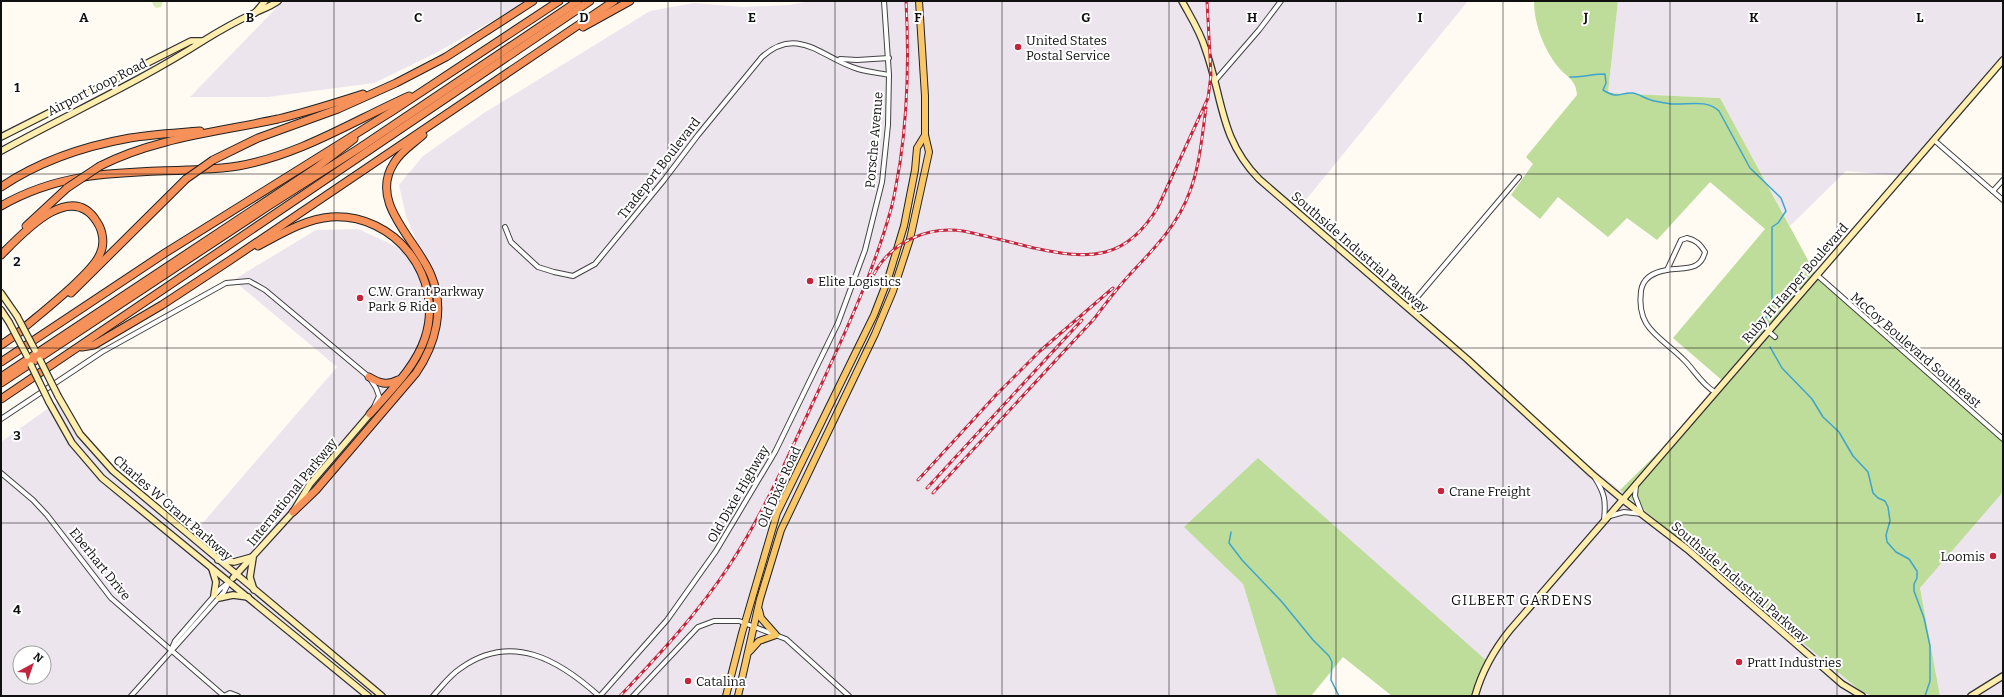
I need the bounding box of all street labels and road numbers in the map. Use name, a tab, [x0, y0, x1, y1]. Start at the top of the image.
street label: Airport Loop Road	[45, 55, 149, 119]
street label: Porsche Avenue	[862, 91, 886, 189]
street label: Tradeport Boulevard	[615, 114, 703, 222]
street label: Southside Industrial Parkway	[1288, 188, 1432, 316]
street label: Ruby H Harper Boulevard	[1739, 220, 1851, 346]
street label: McCoy Boulevard Southeast	[1848, 289, 1984, 411]
street label: International Parkway	[244, 435, 340, 549]
street label: Old Dixie Highway	[704, 443, 772, 545]
street label: Old Dixie Road	[754, 444, 804, 530]
street label: Charles W Grant Parkway	[110, 452, 236, 564]
street label: Southside Industrial Parkway	[1668, 518, 1812, 646]
street label: Eberhart Drive	[66, 525, 134, 603]

